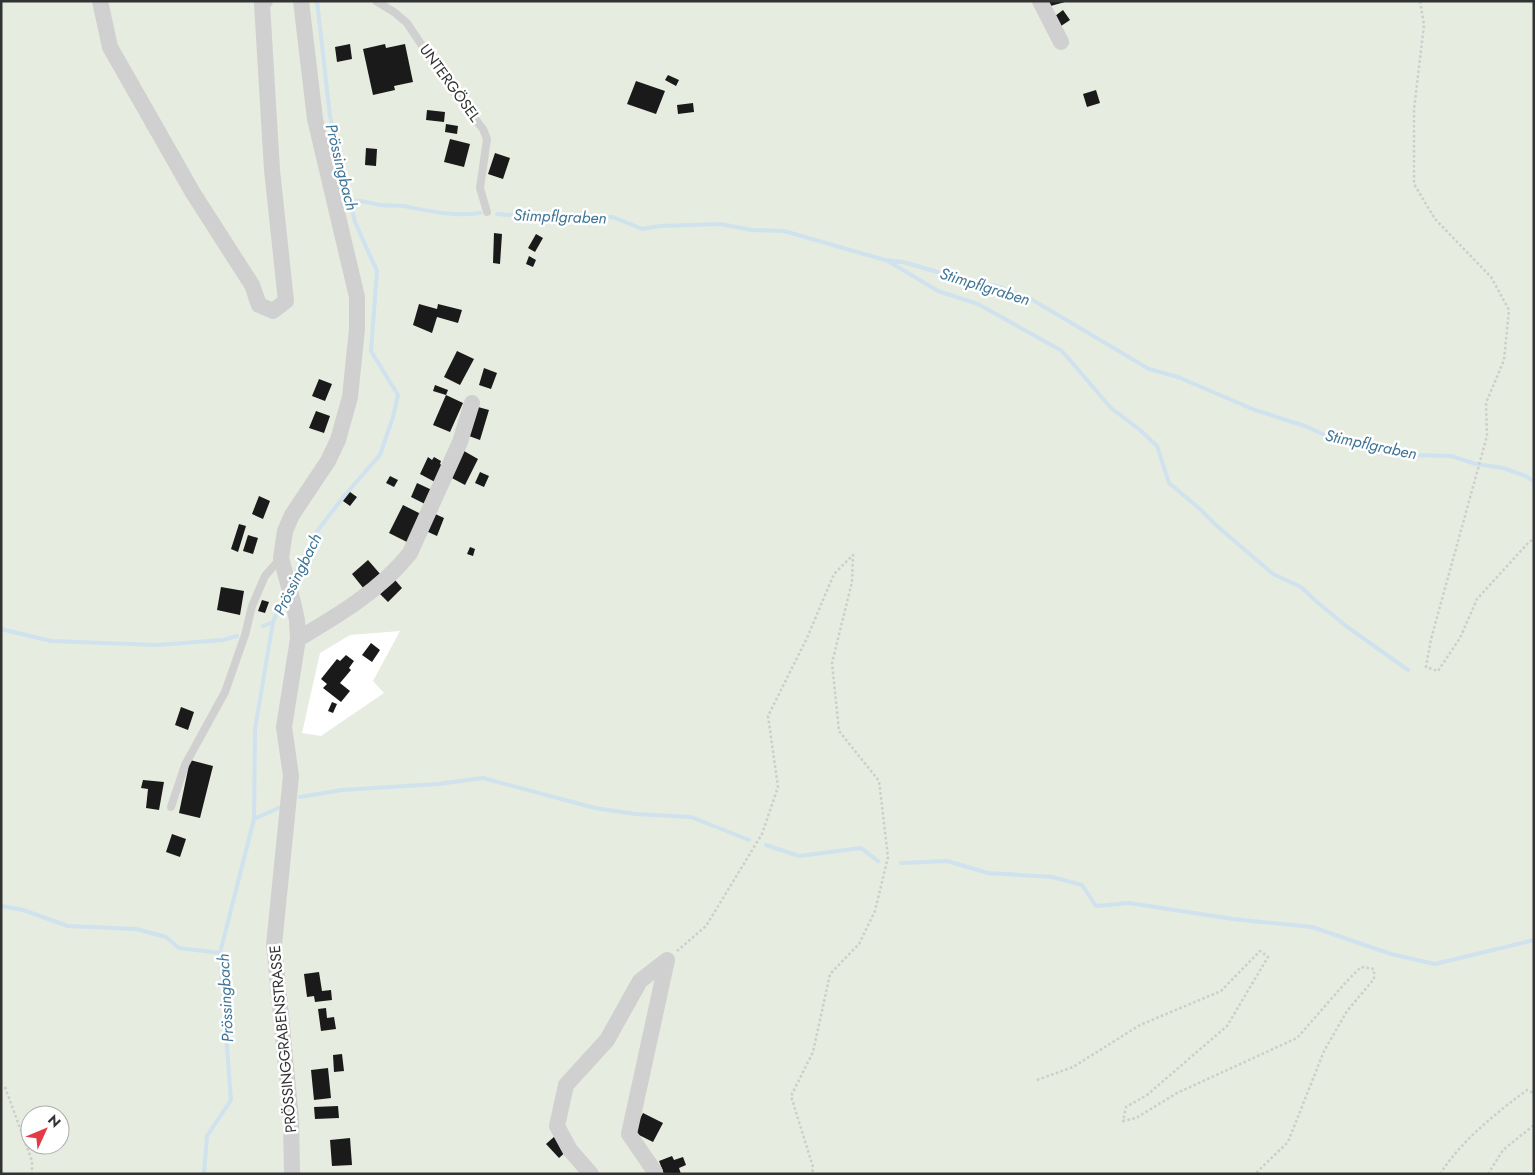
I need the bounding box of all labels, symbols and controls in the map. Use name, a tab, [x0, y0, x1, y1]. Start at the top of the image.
street label: UNTERGÖSEL	[414, 40, 486, 127]
water label: Prössingbach	[320, 121, 363, 213]
water label: Stimpflgraben	[513, 203, 607, 230]
water label: Stimpflgraben	[937, 262, 1033, 311]
water label: Stimpflgraben	[1323, 424, 1419, 465]
water label: Prössingbach	[268, 529, 327, 619]
street label: PRÖSSINGGRABENSTRASSE	[264, 944, 302, 1134]
water label: Prössingbach	[212, 953, 239, 1043]
north arrow	[20, 1105, 70, 1155]
text: N	[43, 1110, 65, 1132]

